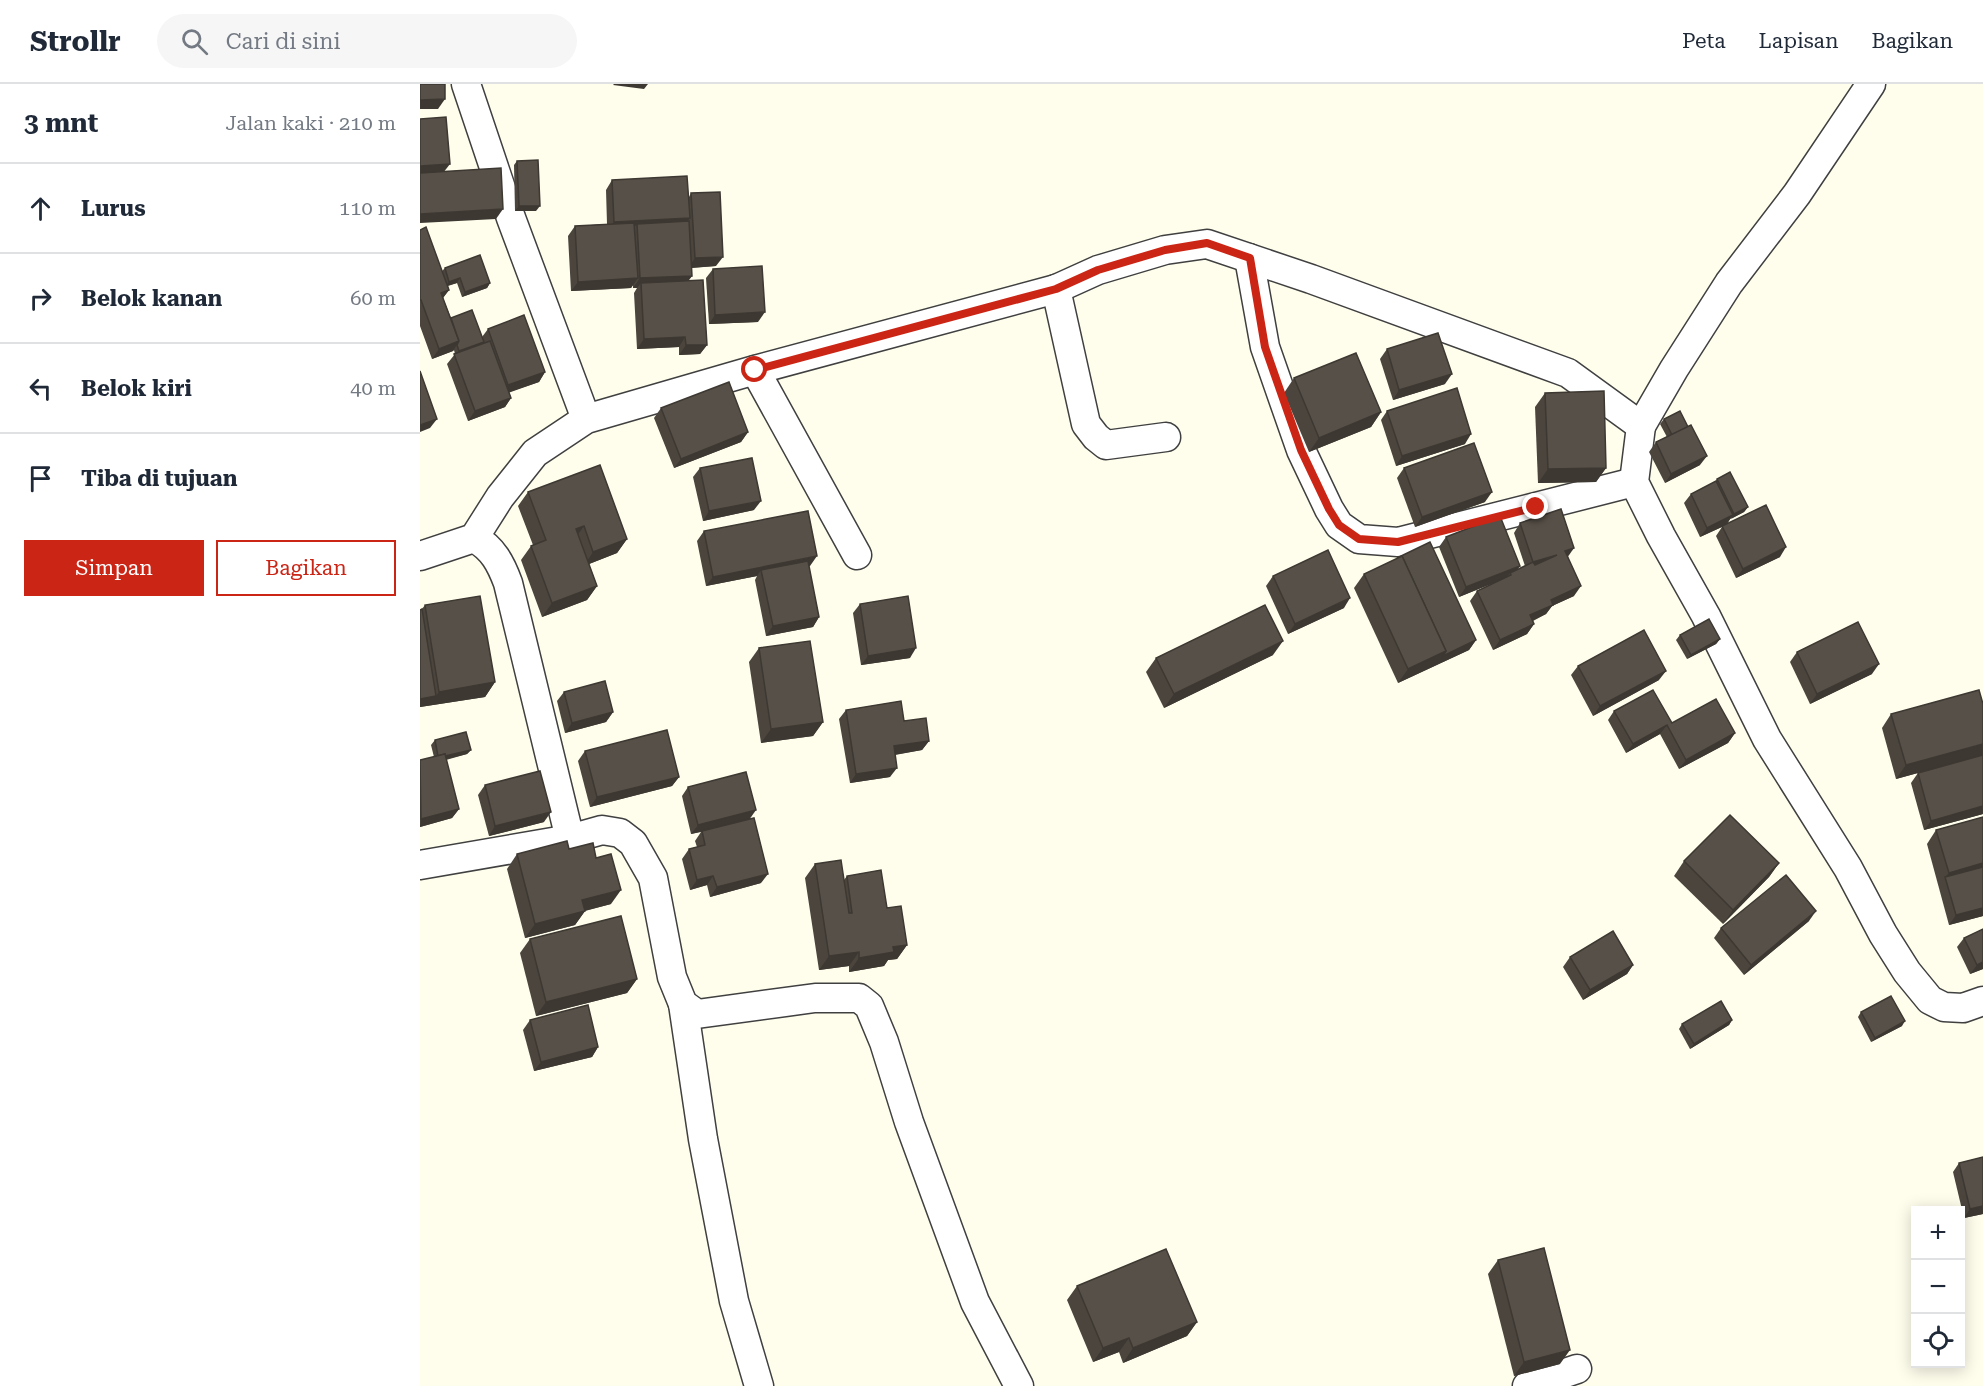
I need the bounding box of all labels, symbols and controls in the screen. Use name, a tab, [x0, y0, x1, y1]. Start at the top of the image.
search box	[157, 14, 577, 68]
text: Strollr	[30, 25, 121, 58]
icon: search	[178, 25, 211, 58]
text: Cari di sini	[226, 29, 341, 54]
text: Peta	[1682, 29, 1726, 53]
text: Lapisan	[1759, 29, 1839, 53]
text: Bagikan	[1872, 29, 1953, 53]
text: 3 mnt	[24, 108, 98, 138]
text: Jalan kaki · 210 m	[225, 111, 396, 135]
icon: ahead	[24, 192, 57, 225]
text: Lurus	[81, 196, 146, 221]
text: 110 m	[339, 196, 396, 220]
icon: right	[24, 282, 57, 315]
text: Belok kanan	[81, 286, 222, 311]
text: 60 m	[350, 286, 396, 310]
route start	[741, 356, 767, 382]
icon: left	[24, 372, 57, 405]
text: Belok kiri	[81, 376, 192, 401]
text: 40 m	[350, 376, 396, 400]
icon: arrive	[24, 462, 57, 495]
text: Tiba di tujuan	[81, 466, 237, 491]
route end	[1522, 493, 1548, 519]
button: Simpan	[24, 540, 204, 596]
button: Bagikan	[216, 540, 396, 596]
map controls	[1911, 1206, 1965, 1368]
button: +	[1911, 1206, 1965, 1260]
button: −	[1911, 1260, 1965, 1314]
button: locate	[1911, 1314, 1965, 1368]

